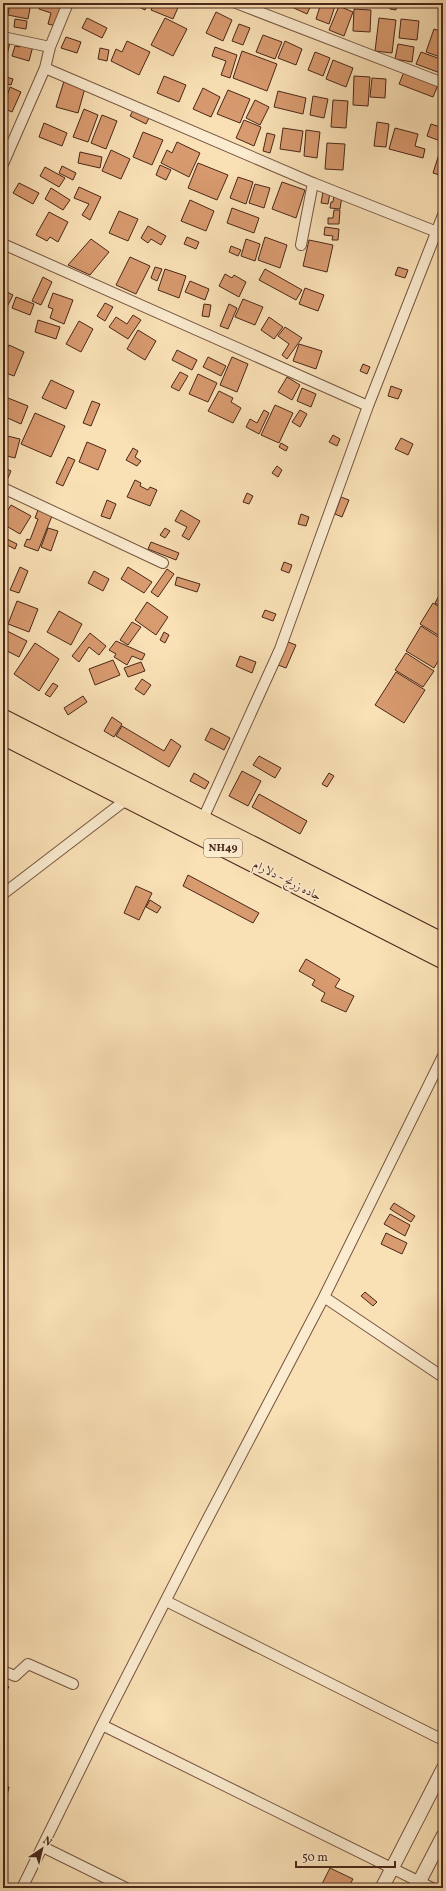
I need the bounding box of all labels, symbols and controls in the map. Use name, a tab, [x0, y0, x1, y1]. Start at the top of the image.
road number: NH49	[204, 839, 242, 857]
street label: جاده زرنج - دلارام	[249, 857, 324, 907]
north arrow	[22, 1829, 62, 1869]
text: N	[39, 1834, 54, 1850]
scale bar	[296, 1843, 395, 1869]
text: 50 m	[302, 1850, 328, 1866]

